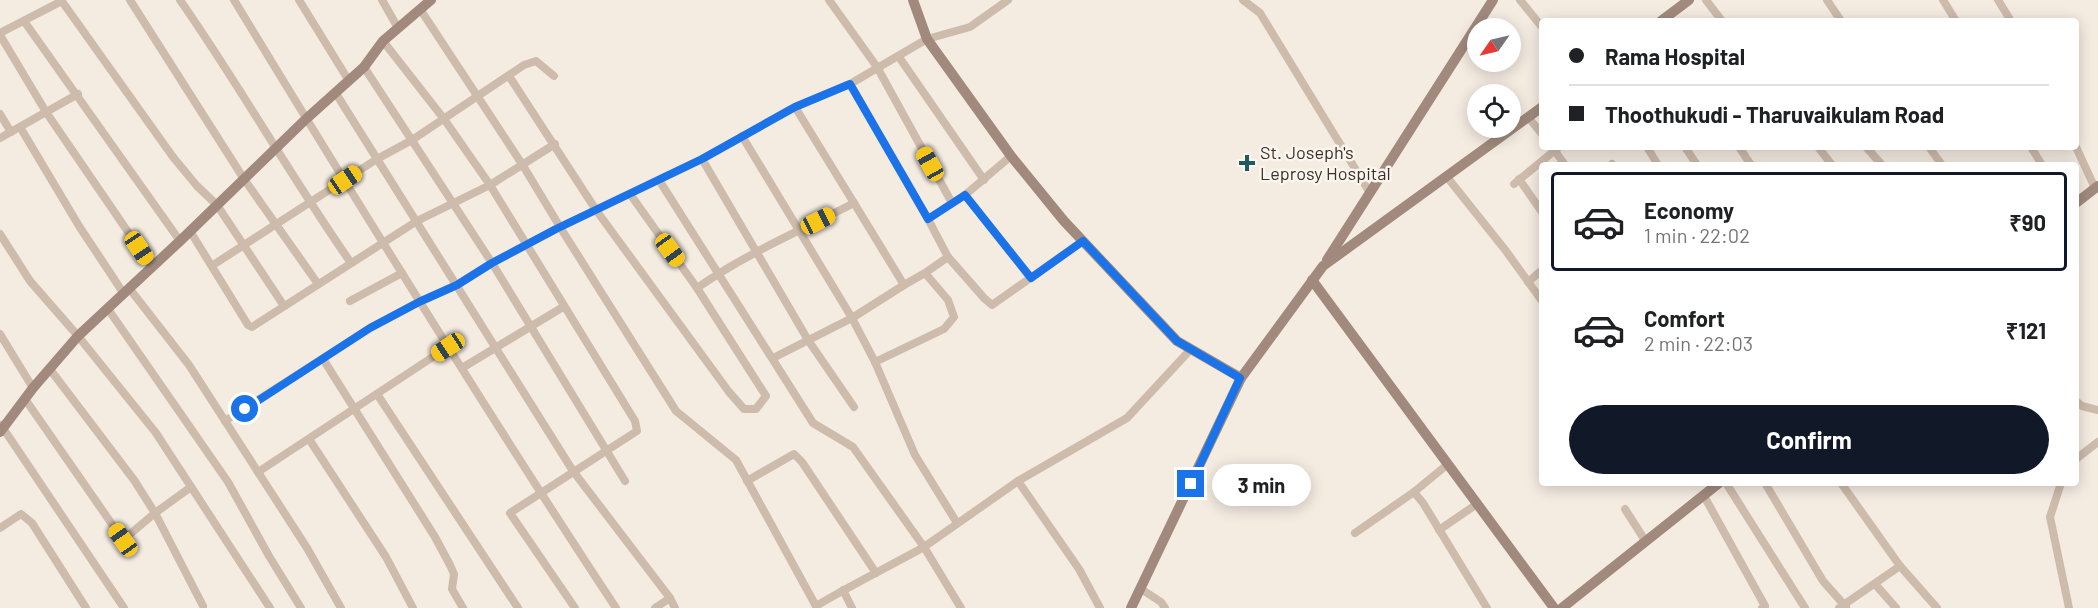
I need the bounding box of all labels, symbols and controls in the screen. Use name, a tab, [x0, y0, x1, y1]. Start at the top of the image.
north arrow	[1467, 18, 1521, 72]
map controls	[1467, 18, 1521, 138]
text: Rama Hospital	[1605, 43, 1745, 69]
button: locate	[1467, 84, 1521, 138]
text: Thoothukudi - Tharuvaikulam Road	[1605, 101, 1944, 127]
place label: St. Joseph's Leprosy Hospital	[1260, 141, 1391, 184]
car	[913, 144, 947, 184]
marker: St. Joseph's Leprosy Hospital	[1238, 154, 1256, 172]
car	[325, 162, 365, 198]
icon: car	[1572, 195, 1626, 249]
text: Economy	[1644, 197, 1734, 223]
car	[798, 205, 838, 237]
text: ₹90	[2009, 209, 2046, 235]
text: 1 min · 22:02	[1644, 223, 1750, 247]
car	[121, 228, 157, 268]
car	[652, 230, 688, 270]
icon: car	[1572, 303, 1626, 357]
text: Comfort	[1644, 305, 1725, 331]
text: ₹121	[2006, 317, 2046, 343]
car	[428, 330, 468, 364]
text: 2 min · 22:03	[1644, 331, 1753, 355]
route start	[231, 395, 258, 422]
button: Confirm	[1569, 405, 2049, 474]
callout: 3 min	[1212, 463, 1311, 505]
route end	[1177, 470, 1204, 497]
text: 3 min	[1238, 473, 1285, 497]
car	[105, 520, 141, 560]

